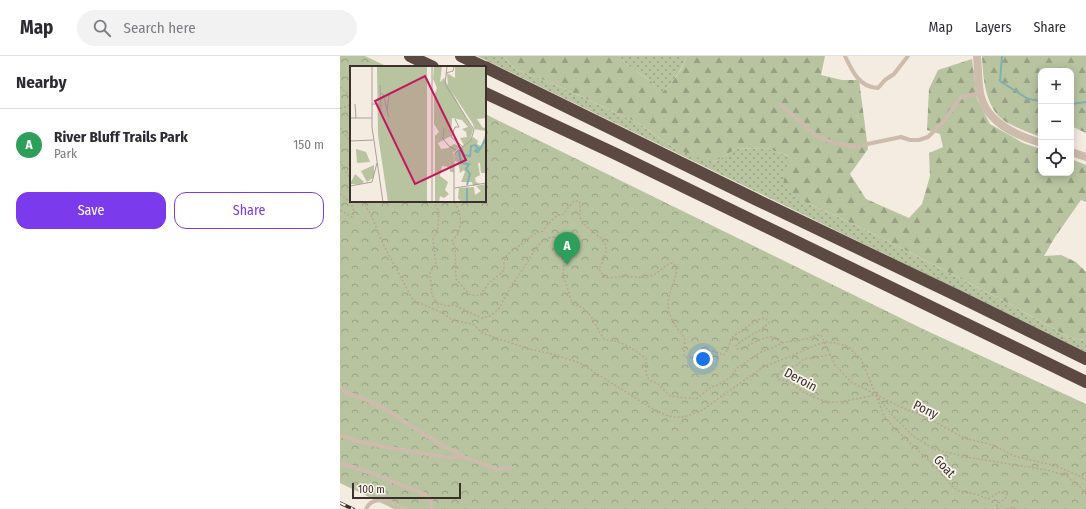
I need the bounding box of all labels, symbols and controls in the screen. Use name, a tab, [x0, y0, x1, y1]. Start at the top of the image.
search box	[77, 10, 357, 46]
text: Map	[20, 16, 53, 39]
icon: search	[91, 17, 113, 39]
text: Search here	[123, 19, 196, 37]
text: Map	[929, 19, 953, 36]
text: Layers	[975, 19, 1011, 36]
text: Share	[1033, 19, 1066, 36]
inset map	[350, 66, 486, 202]
map controls	[1038, 68, 1074, 176]
button: +	[1038, 68, 1074, 104]
text: Nearby	[16, 72, 67, 93]
button: −	[1038, 104, 1074, 140]
text: River Bluff Trails Park	[54, 128, 188, 146]
text: A	[25, 137, 33, 152]
text: 150 m	[293, 137, 324, 152]
button: locate	[1038, 140, 1074, 176]
text: Park	[54, 146, 77, 161]
button: Save	[16, 192, 166, 229]
button: Share	[174, 192, 324, 229]
pin: A	[554, 232, 580, 265]
your location	[693, 349, 713, 369]
street label: Deroin	[782, 365, 820, 394]
street label: Pony	[911, 397, 941, 422]
street label: Goat	[931, 452, 959, 481]
scale bar	[352, 481, 461, 500]
text: 100 m	[358, 483, 385, 496]

